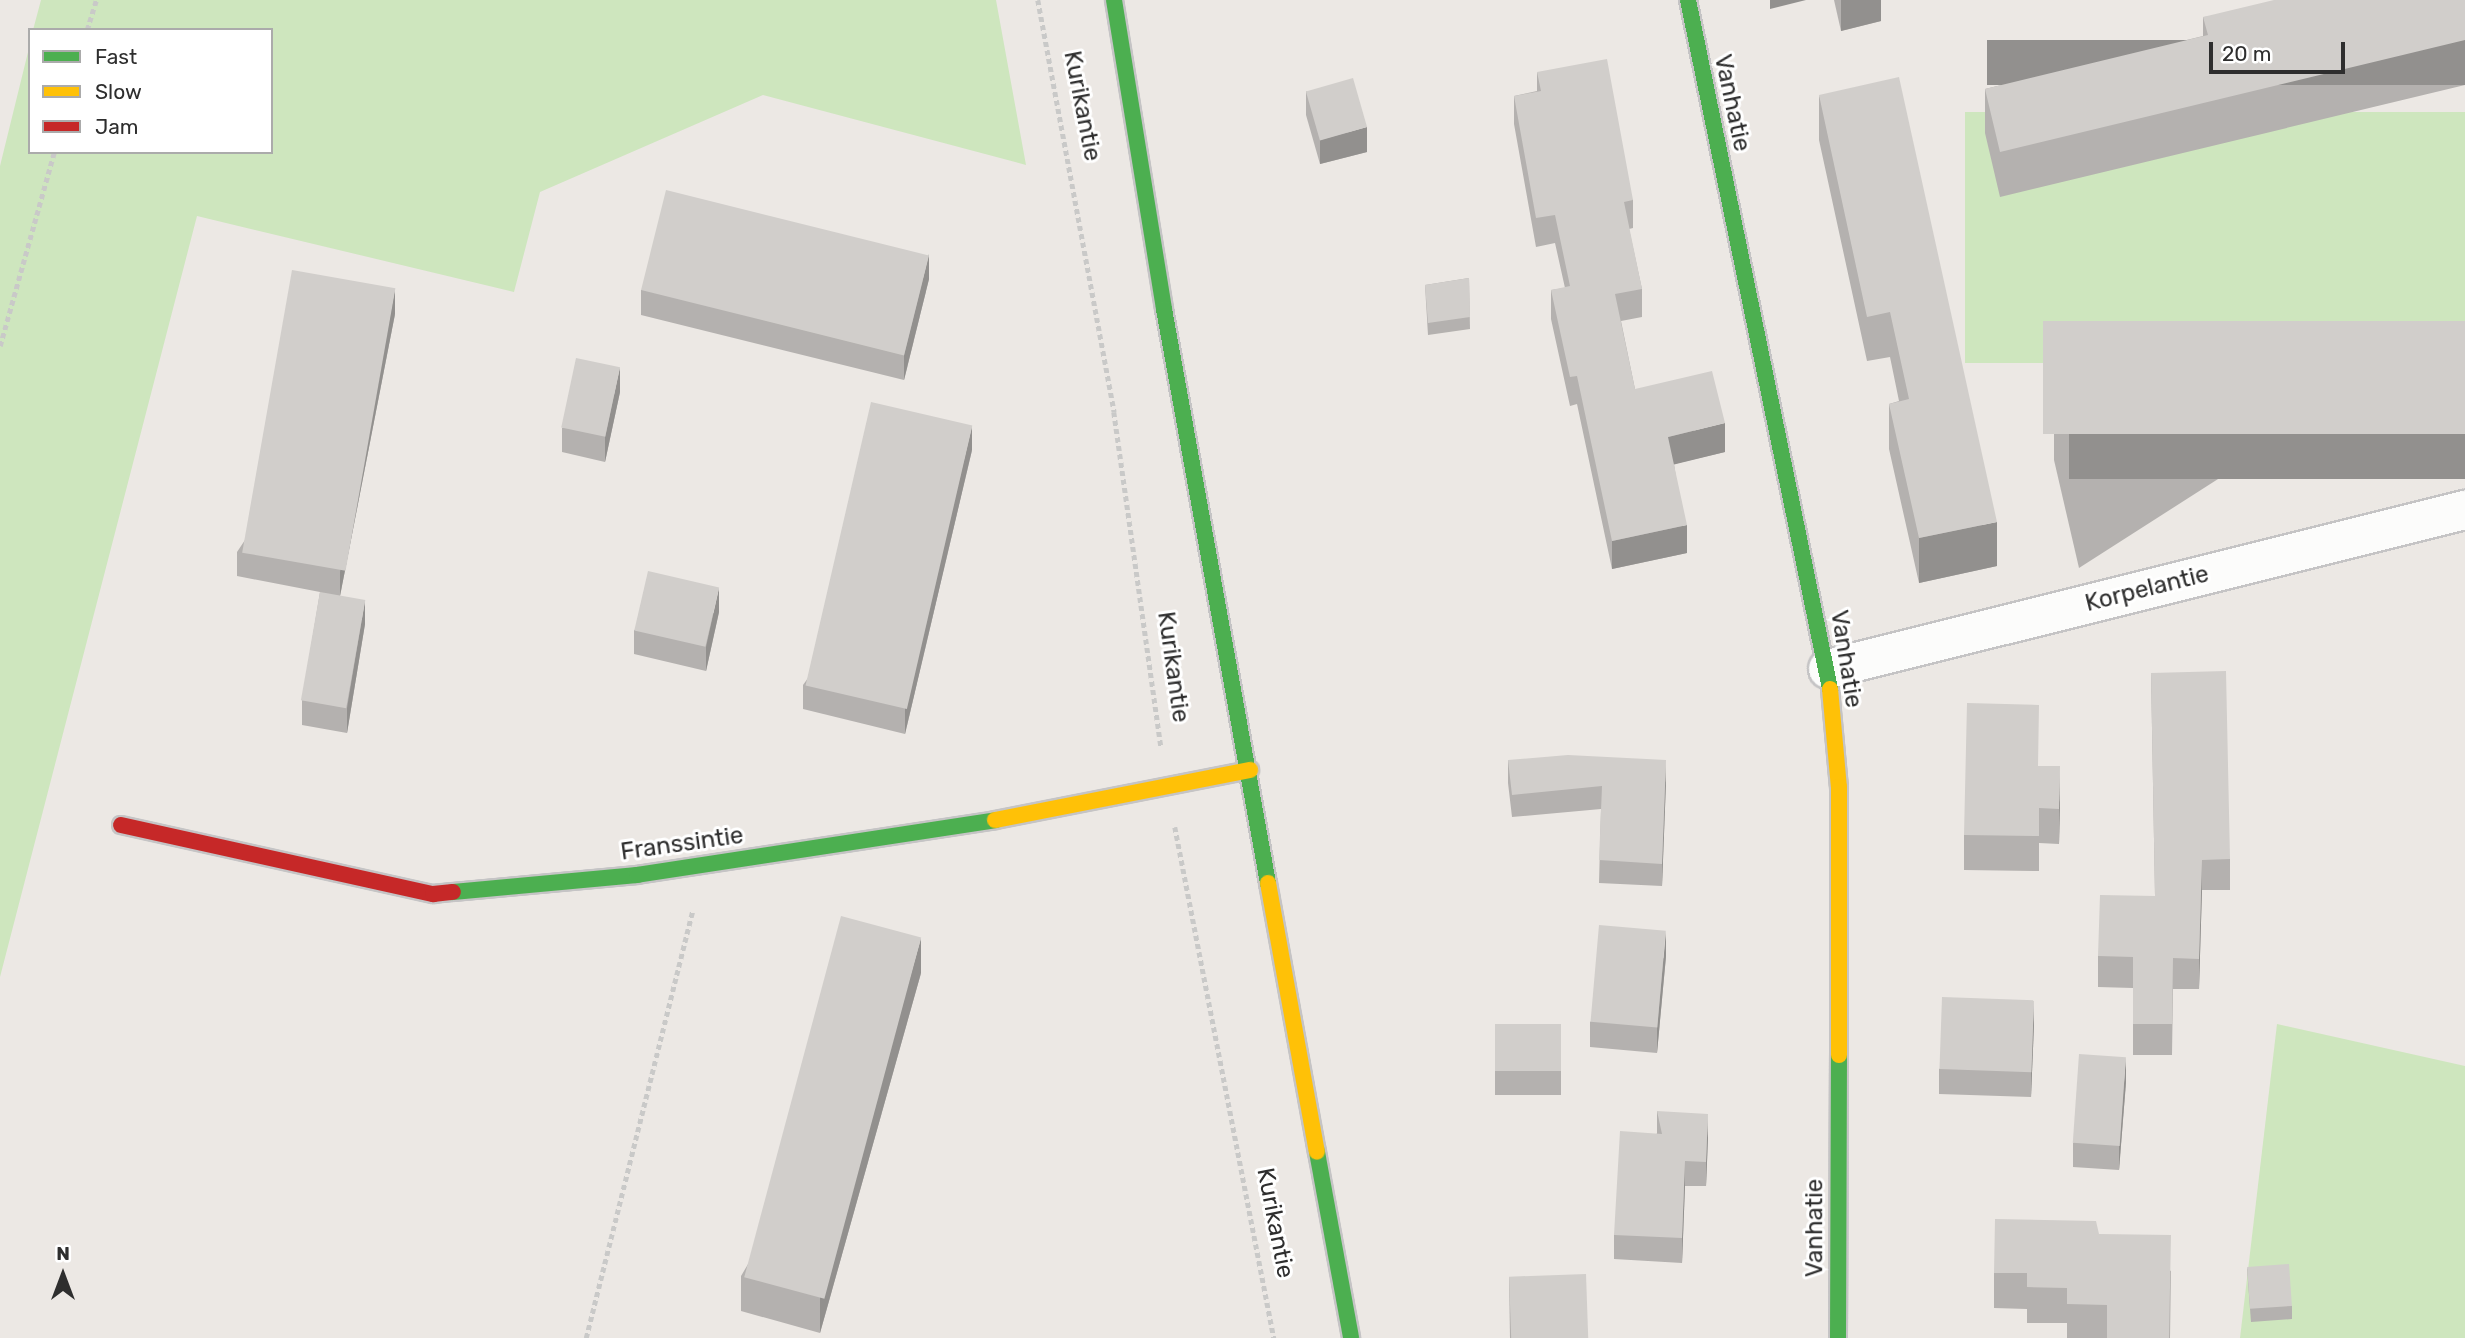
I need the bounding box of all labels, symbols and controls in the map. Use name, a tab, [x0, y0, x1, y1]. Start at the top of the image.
legend	[28, 28, 273, 154]
scale bar	[2213, 28, 2350, 72]
text: 20 m	[2222, 41, 2271, 66]
text: Fast	[95, 44, 137, 69]
street label: Kurikantie	[1057, 48, 1107, 164]
street label: Vanhatie	[1708, 52, 1756, 154]
text: Slow	[95, 79, 142, 104]
text: Jam	[95, 114, 139, 139]
street label: Korpelantie	[2082, 560, 2212, 618]
street label: Vanhatie	[1824, 608, 1868, 710]
street label: Kurikantie	[1151, 610, 1195, 724]
street label: Franssintie	[619, 821, 745, 867]
street label: Kurikantie	[1250, 1165, 1300, 1281]
street label: Vanhatie	[1801, 1179, 1829, 1277]
north arrow	[28, 1240, 98, 1310]
text: N	[56, 1242, 70, 1265]

